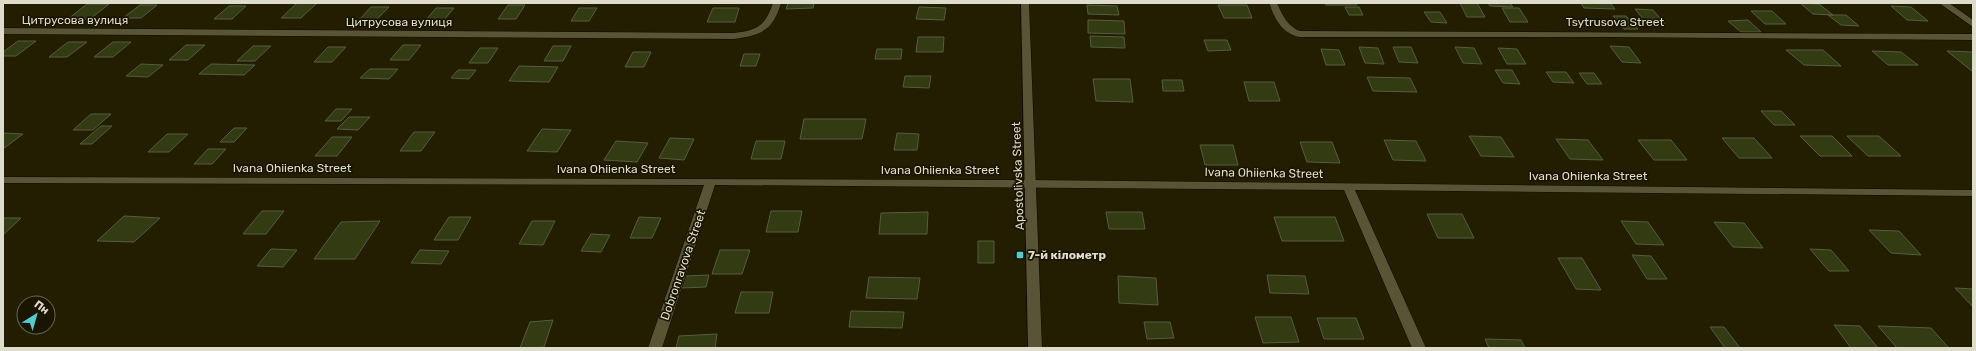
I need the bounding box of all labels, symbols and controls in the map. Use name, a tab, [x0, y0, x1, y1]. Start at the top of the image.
street label: Цитрусова вулиця	[22, 13, 128, 27]
street label: Цитрусова вулиця	[346, 15, 452, 29]
street label: Tsytrusova Street	[1566, 15, 1664, 29]
street label: Apostolivska Street	[1009, 121, 1027, 230]
street label: Ivana Ohiienka Street	[233, 161, 352, 175]
street label: Ivana Ohiienka Street	[557, 162, 676, 176]
street label: Ivana Ohiienka Street	[881, 163, 1000, 177]
street label: Ivana Ohiienka Street	[1205, 165, 1324, 181]
street label: Ivana Ohiienka Street	[1529, 169, 1648, 183]
street label: Dobronravova Street	[658, 208, 709, 322]
place label: 7-й кілометр	[1028, 248, 1106, 262]
marker: 7-й кілометр	[1015, 250, 1025, 260]
north arrow	[16, 295, 56, 335]
text: Пн	[32, 298, 52, 317]

